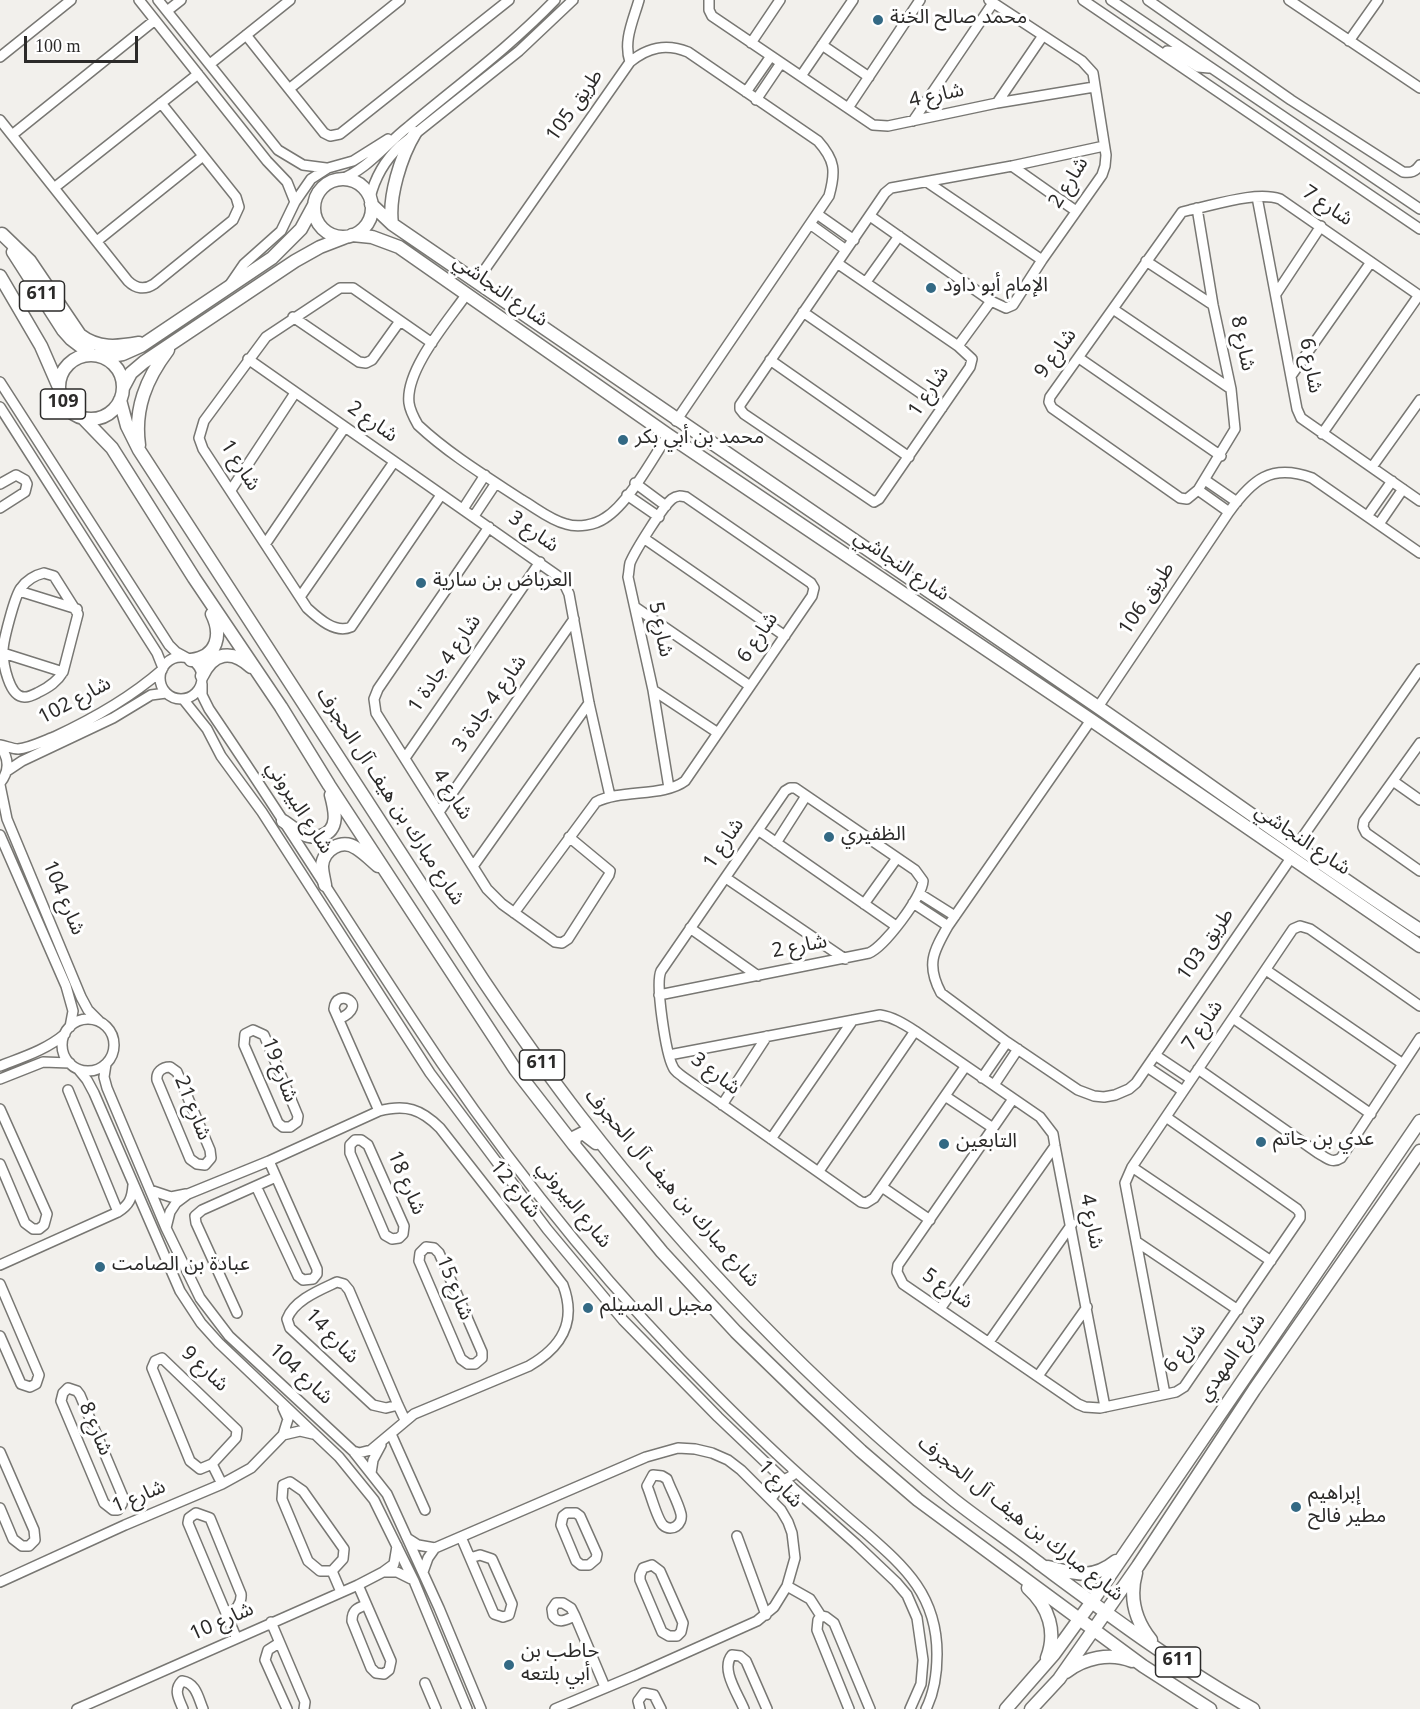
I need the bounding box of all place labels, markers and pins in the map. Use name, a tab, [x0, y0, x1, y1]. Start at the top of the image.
place label: محمد صالح الخنة	[890, 8, 1027, 32]
marker: محمد صالح الخنة	[871, 13, 885, 27]
place label: الإمام أبو داود	[943, 276, 1048, 300]
marker: الإمام أبو داود	[924, 281, 938, 295]
place label: محمد بن أبي بكر	[635, 428, 764, 452]
marker: محمد بن أبي بكر	[616, 433, 630, 447]
place label: العرباض بن سارية	[433, 571, 572, 595]
marker: العرباض بن سارية	[414, 576, 428, 590]
place label: الظفيري	[841, 825, 906, 849]
marker: الظفيري	[822, 830, 836, 844]
place label: عدي بن حاتم	[1273, 1130, 1374, 1154]
place label: التابعين	[956, 1132, 1017, 1156]
marker: عدي بن حاتم	[1254, 1135, 1268, 1149]
marker: التابعين	[937, 1137, 951, 1151]
place label: عبادة بن الصامت	[112, 1255, 250, 1279]
marker: عبادة بن الصامت	[93, 1260, 107, 1274]
place label: مجبل المسيلم	[600, 1296, 713, 1320]
marker: مجبل المسيلم	[581, 1301, 595, 1315]
place label: إبراهيم مطير فالح	[1308, 1484, 1386, 1531]
marker: إبراهيم مطير فالح	[1289, 1500, 1303, 1514]
place label: حاطب بن أبي بلتعه	[521, 1642, 599, 1689]
marker: حاطب بن أبي بلتعه	[502, 1658, 516, 1672]

